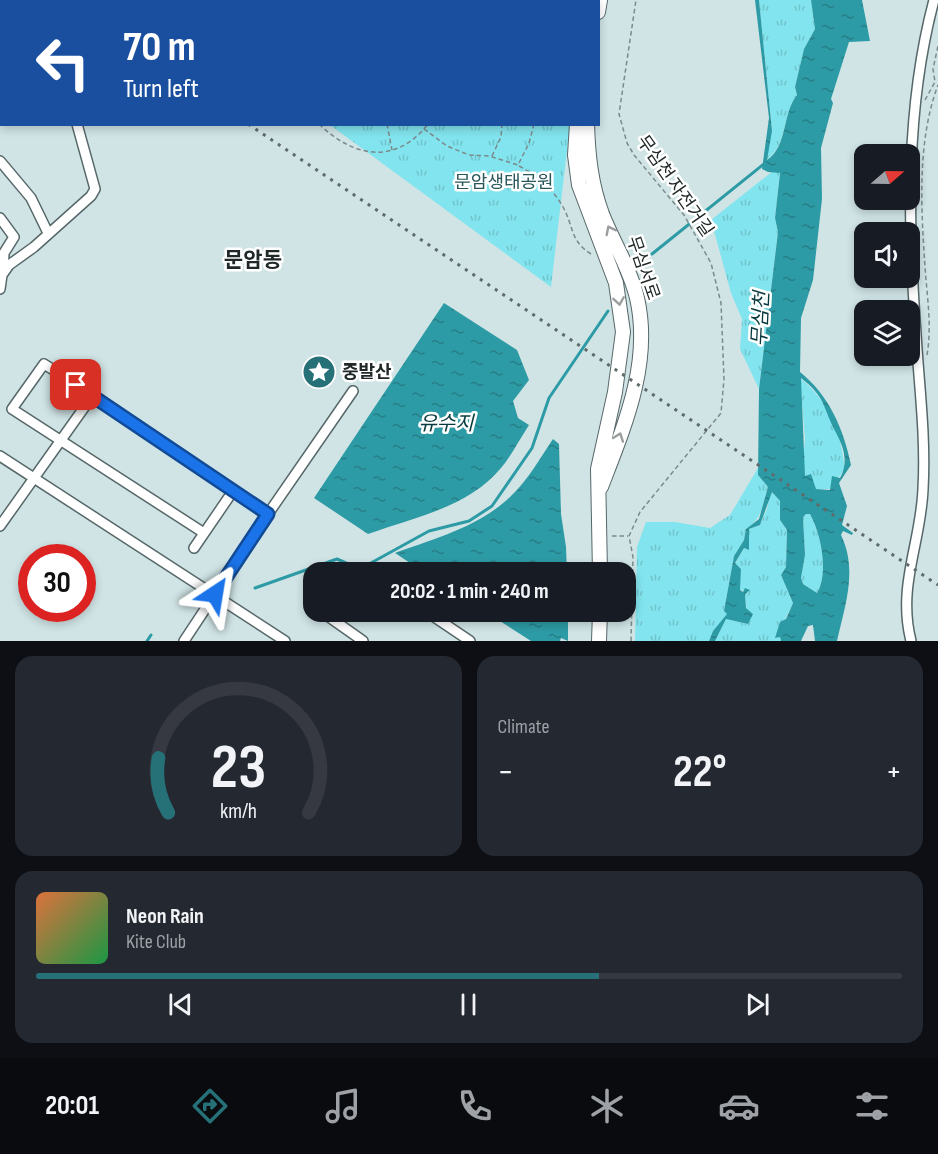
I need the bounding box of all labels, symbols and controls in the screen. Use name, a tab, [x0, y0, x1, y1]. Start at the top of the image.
text: 70 m	[123, 22, 196, 73]
icon: left	[24, 24, 102, 102]
text: Turn left	[123, 73, 199, 105]
street label: 무심천 자전거길	[632, 131, 718, 241]
north arrow	[854, 144, 920, 210]
map controls	[854, 144, 920, 366]
park label: 문암생태공원	[454, 172, 554, 193]
button: sound	[854, 222, 920, 288]
one-way arrow	[606, 226, 617, 236]
street label: 무심서로	[622, 233, 664, 303]
district label: 문암동	[224, 248, 282, 273]
water label: 무심천	[748, 288, 775, 347]
one-way arrow	[613, 297, 625, 306]
button: layers	[854, 300, 920, 366]
place icon: 중발산	[301, 354, 337, 390]
pin	[50, 359, 101, 410]
place label: 중발산	[342, 362, 392, 383]
icon: arrive	[59, 368, 92, 401]
water label: 유수지	[418, 412, 475, 436]
one-way arrow	[612, 432, 625, 443]
speed limit sign: 30	[18, 544, 96, 622]
position arrow	[183, 562, 247, 626]
text: 20:02 · 1 min · 240 m	[390, 578, 549, 605]
text: Climate	[498, 715, 550, 739]
text: 23	[211, 731, 266, 806]
text: 22°	[673, 745, 727, 800]
text: −	[498, 752, 514, 792]
text: +	[886, 752, 902, 792]
text: km/h	[220, 799, 257, 824]
text: Neon Rain	[126, 903, 204, 930]
text: Kite Club	[126, 930, 186, 954]
icon: previous	[164, 988, 197, 1021]
icon: pause	[452, 988, 485, 1021]
icon: next	[741, 988, 774, 1021]
icon: directions	[189, 1085, 231, 1127]
icon: music	[322, 1085, 364, 1127]
icon: phone	[454, 1085, 496, 1127]
icon: climate	[586, 1085, 628, 1127]
icon: car	[718, 1085, 760, 1127]
icon: filters	[851, 1085, 893, 1127]
text: 20:01	[45, 1090, 99, 1122]

